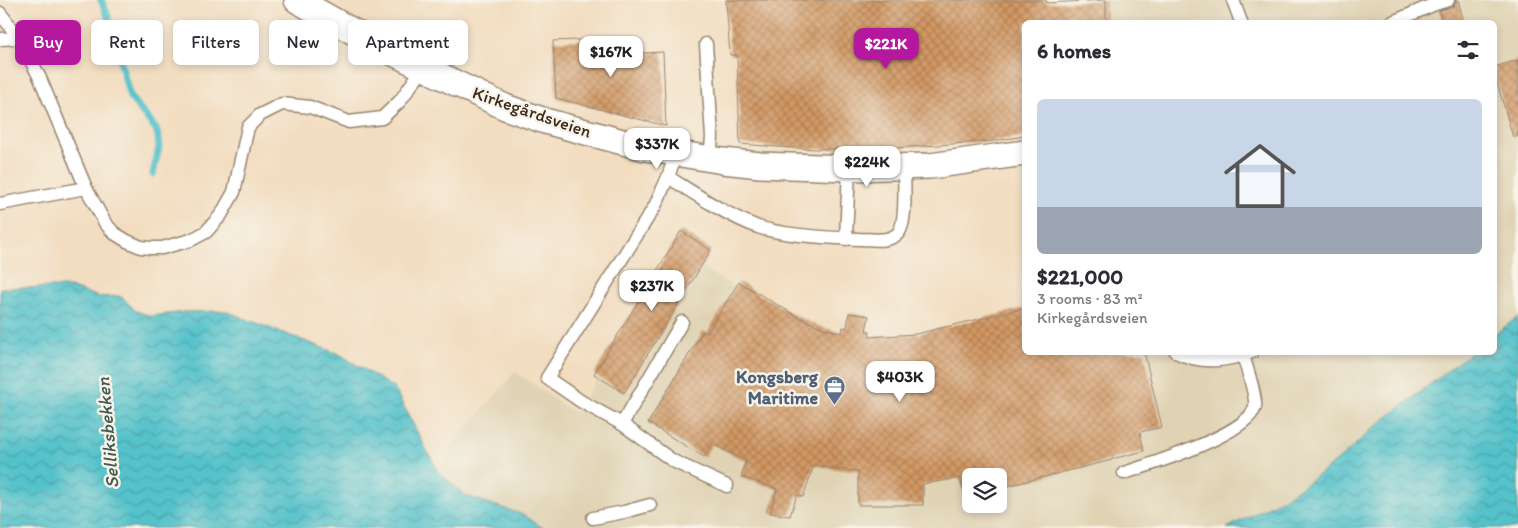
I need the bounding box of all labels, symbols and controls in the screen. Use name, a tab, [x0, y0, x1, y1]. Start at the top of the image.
chip: Buy	[15, 20, 81, 65]
chip: Rent	[91, 20, 163, 65]
chip: Filters	[173, 20, 259, 65]
chip: New	[269, 20, 338, 65]
chip: Apartment	[348, 20, 468, 65]
pin: $221K	[851, 28, 921, 70]
text: $221K	[865, 34, 907, 53]
pin: $167K	[576, 36, 646, 78]
icon: filters	[1454, 36, 1482, 64]
text: 6 homes	[1037, 38, 1111, 63]
text: $167K	[590, 42, 632, 61]
street label: Kirkegårdsveien	[470, 81, 595, 143]
pin: $337K	[622, 128, 692, 170]
icon: home	[1215, 131, 1305, 221]
text: $337K	[635, 134, 679, 153]
pin: $224K	[832, 146, 902, 188]
text: $224K	[845, 152, 889, 171]
text: $221,000	[1037, 264, 1123, 289]
pin: $237K	[617, 270, 687, 312]
text: $237K	[630, 276, 674, 295]
text: 3 rooms · 83 m²	[1037, 289, 1143, 308]
text: Kirkegårdsveien	[1037, 308, 1147, 327]
pin: $403K	[865, 360, 935, 403]
place label: Kongsberg Maritime	[736, 366, 819, 409]
text: $403K	[877, 367, 923, 386]
office icon: Kongsberg Maritime	[822, 375, 846, 406]
water label: Selliksbekken	[91, 376, 124, 489]
map controls	[962, 468, 1007, 513]
button: layers	[962, 468, 1007, 513]

